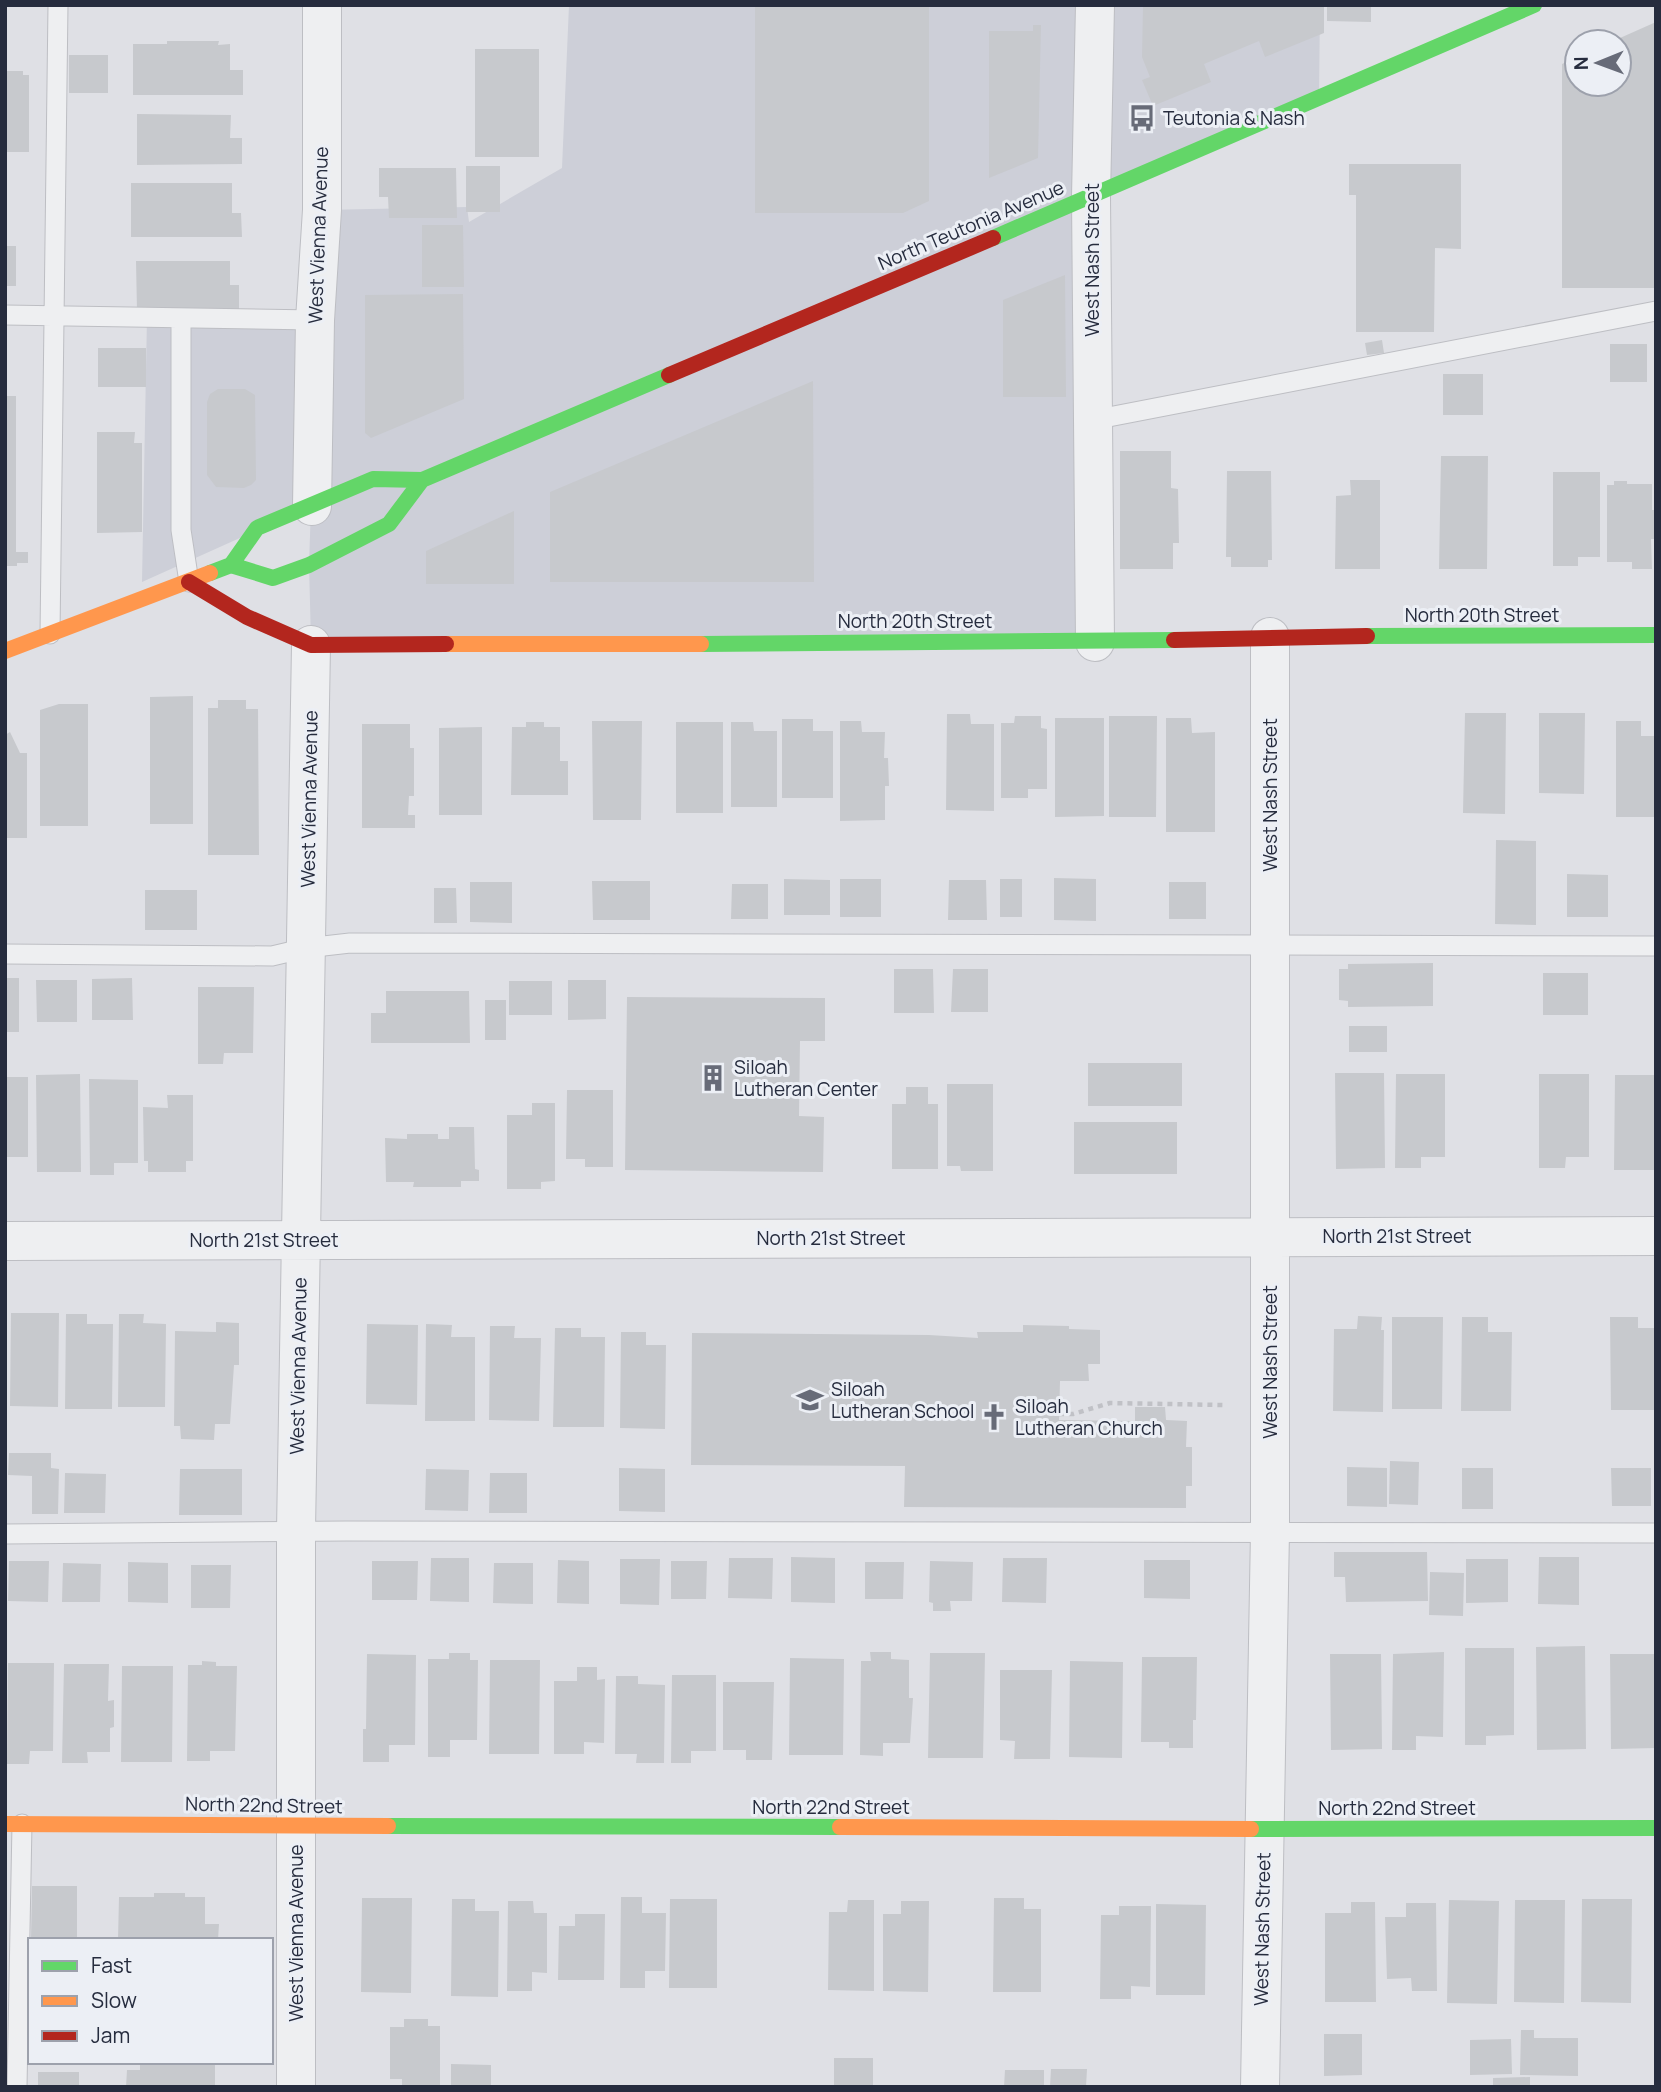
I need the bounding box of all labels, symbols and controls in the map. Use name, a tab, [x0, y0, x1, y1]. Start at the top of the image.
north arrow	[1563, 28, 1633, 98]
text: N	[1568, 56, 1594, 70]
bus stop icon: Teutonia & Nash	[1127, 103, 1157, 133]
place label: Teutonia & Nash	[1163, 105, 1305, 131]
street label: West Vienna Avenue	[302, 146, 334, 324]
street label: North Teutonia Avenue	[874, 174, 1068, 276]
street label: West Nash Street	[1079, 183, 1105, 337]
street label: North 20th Street	[1405, 602, 1559, 628]
street label: North 20th Street	[838, 608, 992, 634]
street label: West Vienna Avenue	[294, 710, 324, 888]
street label: West Nash Street	[1257, 718, 1283, 872]
place label: Siloah Lutheran Center	[734, 1054, 878, 1102]
building icon: Siloah Lutheran Center	[698, 1063, 728, 1093]
street label: North 21st Street	[1322, 1223, 1472, 1249]
street label: North 21st Street	[756, 1225, 906, 1251]
street label: North 21st Street	[189, 1227, 339, 1253]
street label: West Vienna Avenue	[283, 1277, 313, 1455]
street label: West Nash Street	[1257, 1285, 1283, 1439]
place label: Siloah Lutheran School	[831, 1376, 975, 1424]
school or university icon: Siloah Lutheran School	[795, 1385, 825, 1415]
place label: Siloah Lutheran Church	[1015, 1393, 1163, 1441]
church icon: Siloah Lutheran Church	[979, 1402, 1009, 1432]
street label: North 22nd Street	[185, 1791, 343, 1819]
street label: North 22nd Street	[752, 1794, 910, 1820]
street label: North 22nd Street	[1318, 1795, 1476, 1821]
street label: West Vienna Avenue	[283, 1844, 309, 2022]
street label: West Nash Street	[1248, 1852, 1276, 2006]
legend	[28, 1938, 273, 2064]
text: Fast	[91, 1951, 132, 1979]
text: Slow	[91, 1986, 137, 2014]
text: Jam	[91, 2021, 130, 2049]

